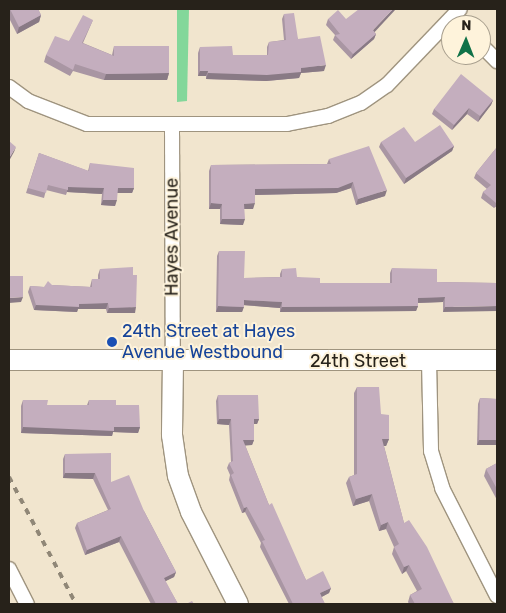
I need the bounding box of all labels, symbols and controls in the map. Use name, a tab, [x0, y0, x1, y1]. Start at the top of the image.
north arrow	[441, 15, 491, 65]
text: N	[461, 17, 471, 34]
street label: Hayes Avenue	[161, 178, 183, 296]
place label: 24th Street at Hayes Avenue Westbound	[122, 321, 295, 364]
marker: 24th Street at Hayes Avenue Westbound	[106, 336, 118, 348]
street label: 24th Street	[310, 350, 406, 372]

